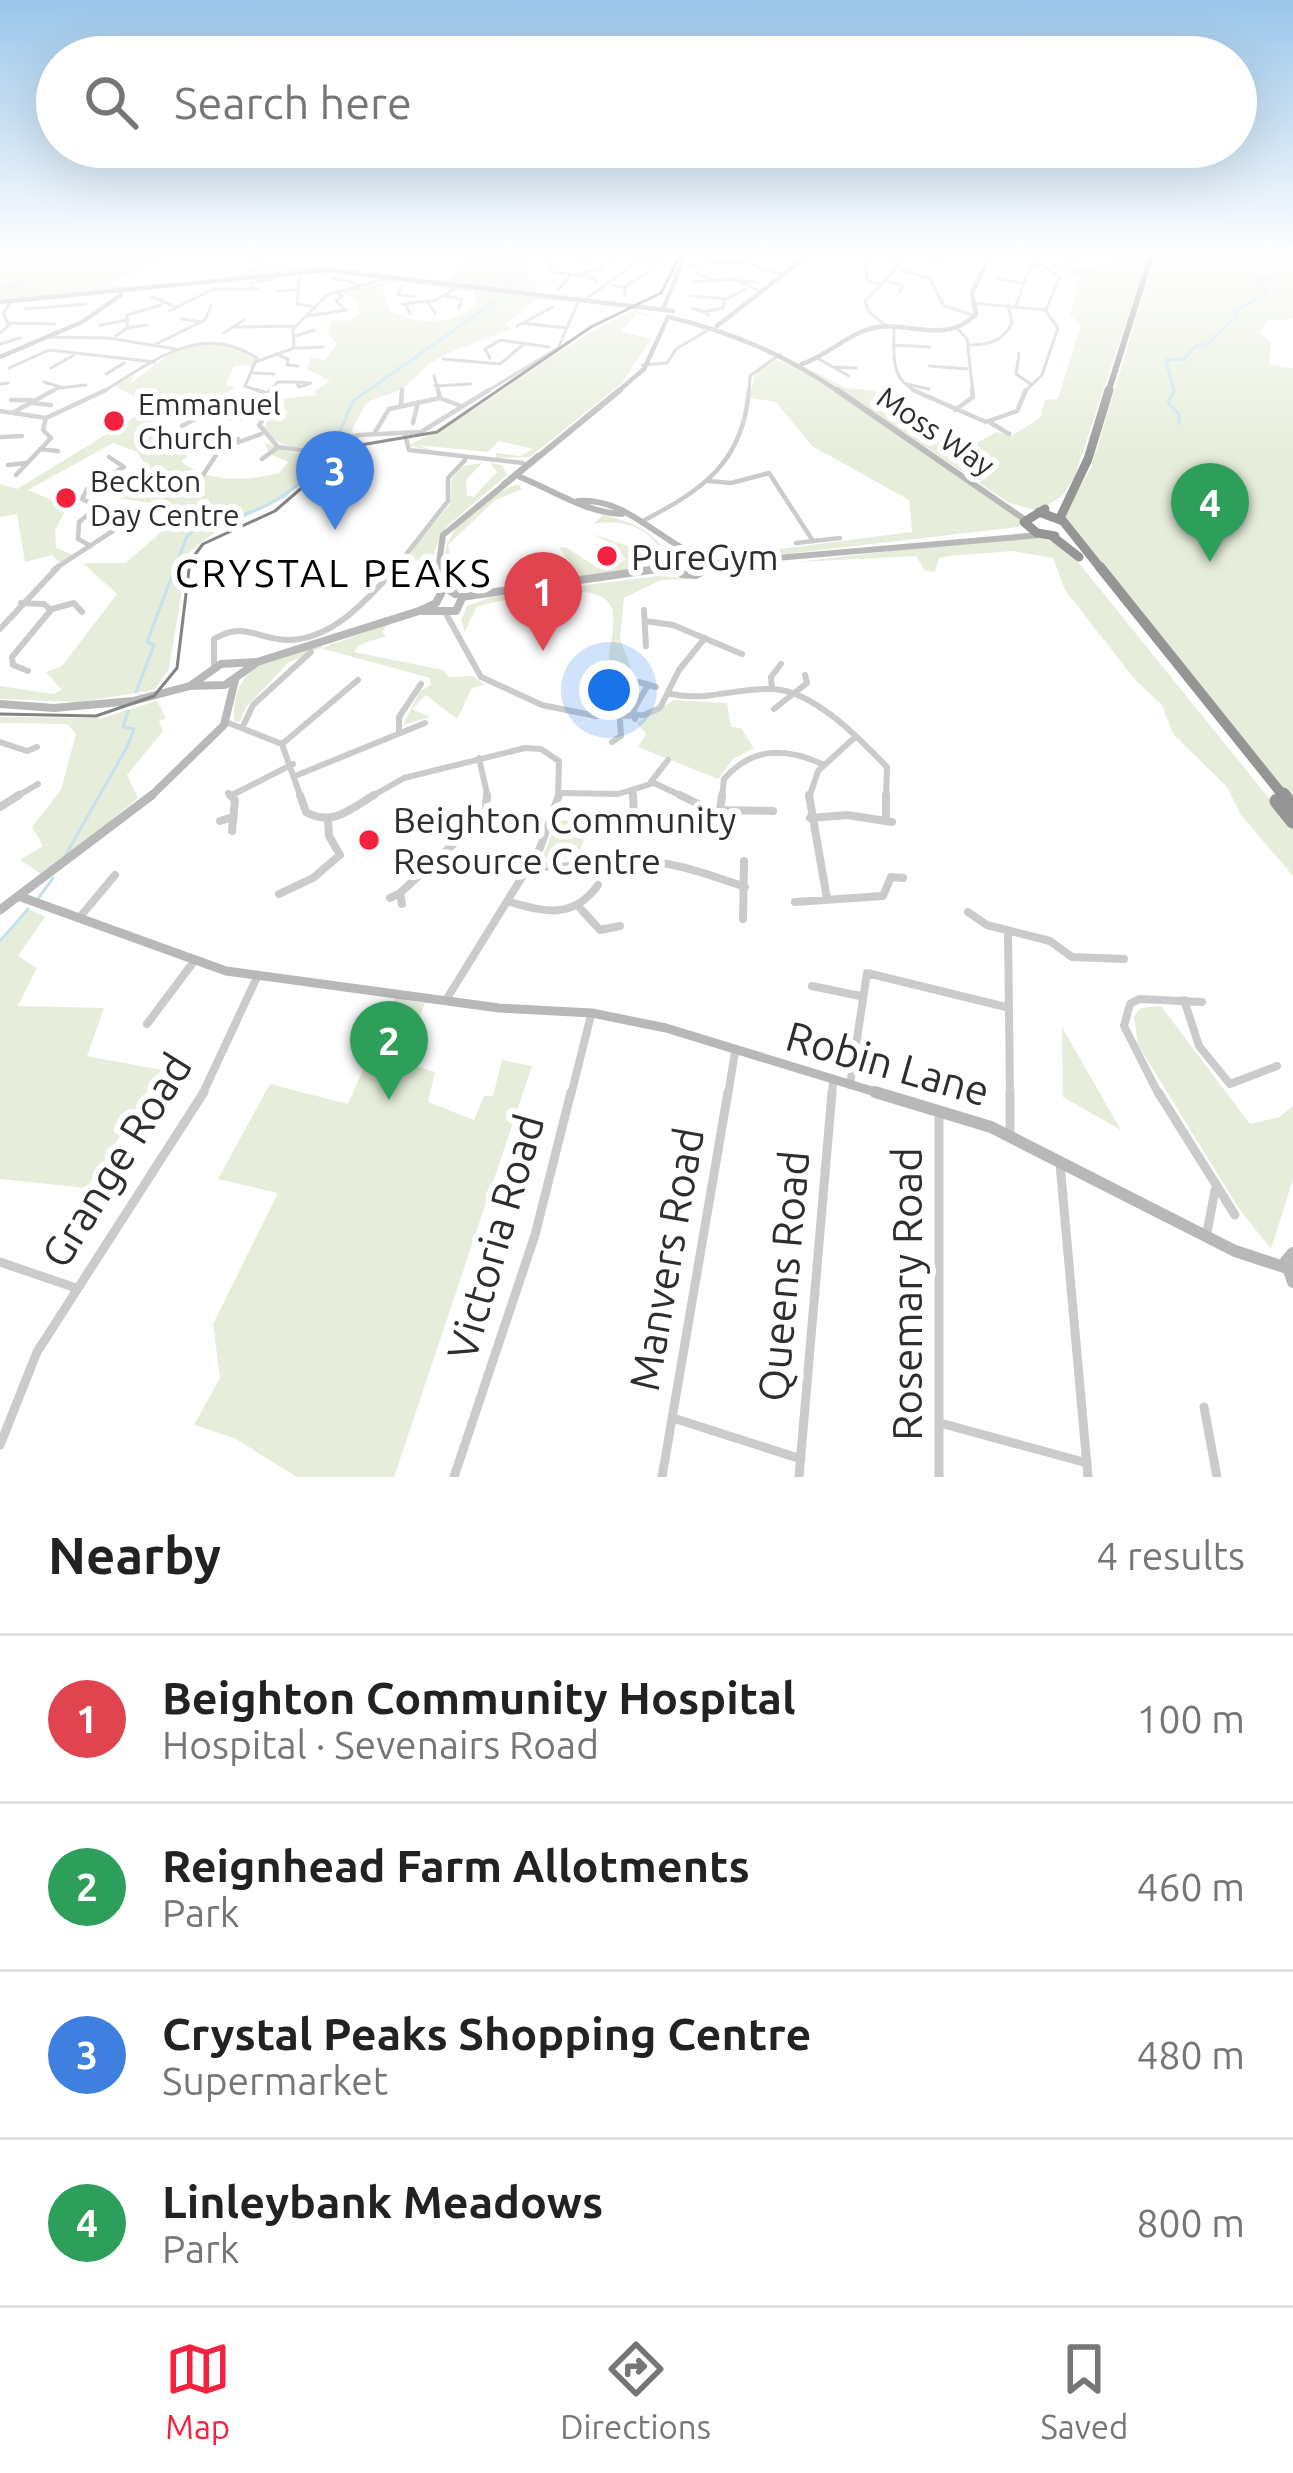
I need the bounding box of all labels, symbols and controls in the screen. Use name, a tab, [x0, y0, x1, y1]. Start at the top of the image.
search box	[36, 36, 1257, 168]
icon: search	[78, 69, 144, 135]
text: Search here	[174, 77, 412, 128]
street label: Moss Way	[871, 380, 1001, 482]
place label: Emmanuel Church	[138, 387, 281, 455]
marker: Emmanuel Church	[101, 408, 127, 434]
pin: 3	[296, 431, 374, 530]
pin: 4	[1171, 463, 1249, 562]
place label: Beckton Day Centre	[90, 464, 240, 532]
marker: Beckton Day Centre	[53, 485, 79, 511]
place label: PureGym	[631, 536, 779, 577]
marker: PureGym	[594, 543, 620, 569]
district label: CRYSTAL PEAKS	[175, 551, 493, 594]
pin: 1	[504, 552, 582, 651]
your location	[579, 660, 639, 720]
place label: Beighton Community Resource Centre	[393, 799, 736, 881]
marker: Beighton Community Resource Centre	[356, 827, 382, 853]
pin: 2	[350, 1001, 428, 1100]
street label: Robin Lane	[781, 1012, 995, 1114]
street label: Grange Road	[32, 1044, 200, 1276]
street label: Victoria Road	[438, 1109, 552, 1365]
street label: Manvers Road	[620, 1124, 712, 1394]
street label: Rosemary Road	[883, 1147, 930, 1441]
street label: Queens Road	[749, 1149, 817, 1403]
text: Nearby	[48, 1526, 221, 1584]
text: 4 results	[1096, 1534, 1245, 1577]
text: Beighton Community Hospital	[162, 1672, 796, 1723]
text: 1	[76, 1697, 98, 1740]
text: 100 m	[1136, 1697, 1245, 1740]
text: Hospital · Sevenairs Road	[162, 1723, 599, 1766]
text: Reignhead Farm Allotments	[162, 1840, 750, 1891]
text: 2	[76, 1865, 98, 1908]
text: 460 m	[1136, 1865, 1245, 1908]
text: Park	[162, 1891, 240, 1934]
text: Crystal Peaks Shopping Centre	[162, 2008, 811, 2059]
text: 3	[76, 2033, 98, 2076]
text: 480 m	[1136, 2033, 1245, 2076]
text: Supermarket	[162, 2059, 388, 2102]
text: Linleybank Meadows	[162, 2176, 603, 2227]
text: 4	[76, 2201, 98, 2244]
text: 800 m	[1136, 2201, 1245, 2244]
text: Park	[162, 2227, 240, 2270]
tab: Map	[165, 2336, 231, 2445]
tab: Directions	[560, 2336, 711, 2445]
tab: Saved	[1040, 2336, 1128, 2445]

